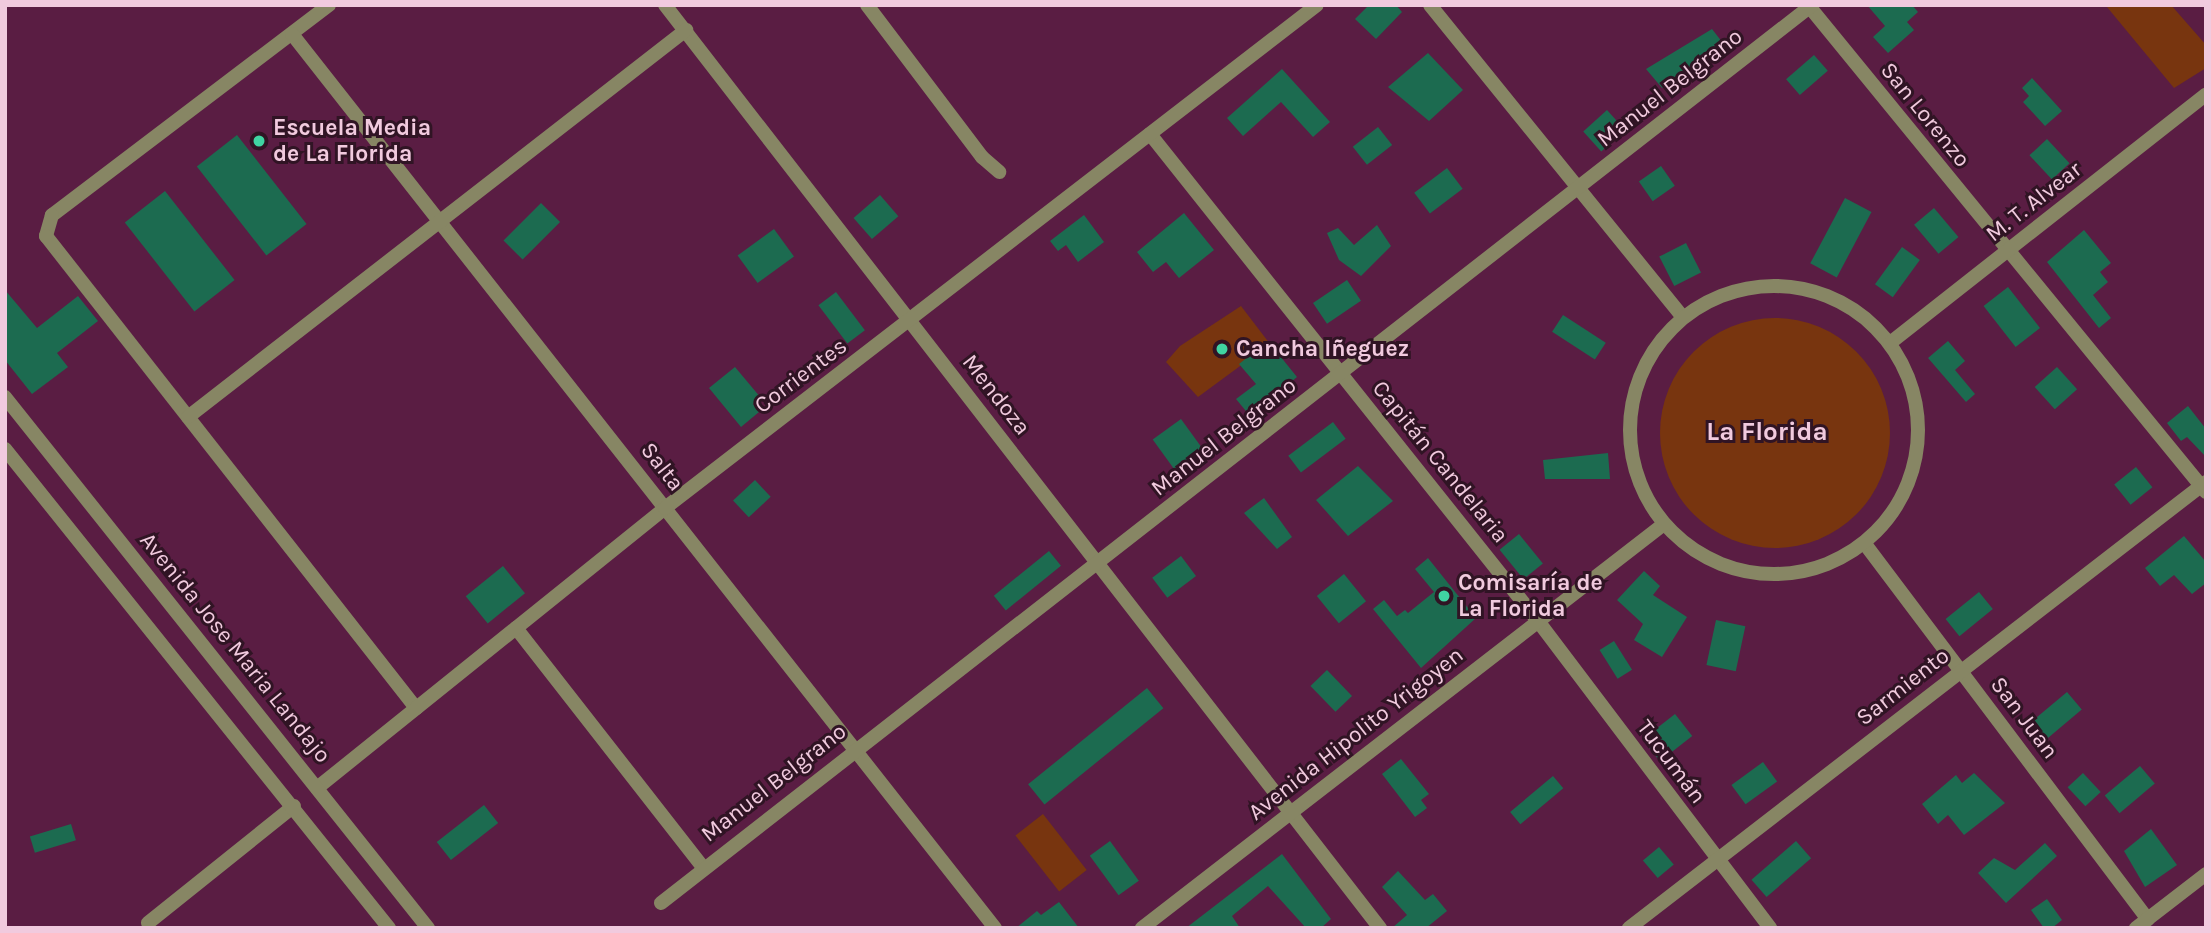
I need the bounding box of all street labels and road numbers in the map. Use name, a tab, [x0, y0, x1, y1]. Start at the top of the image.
street label: Manuel Belgrano	[1592, 23, 1748, 153]
street label: San Lorenzo	[1874, 57, 1976, 173]
street label: M. T. Alvear	[1981, 156, 2087, 248]
street label: Corrientes	[749, 332, 853, 420]
street label: Mendoza	[956, 349, 1036, 441]
street label: Manuel Belgrano	[1146, 372, 1302, 502]
street label: Capitán Candelaria	[1366, 375, 1514, 549]
street label: Salta	[634, 437, 690, 497]
street label: Avenida Jose Maria Landajo	[133, 527, 337, 769]
street label: Avenida Hipolito Yrigoyen	[1243, 642, 1469, 826]
street label: Sarmiento	[1851, 642, 1955, 732]
street label: San Juan	[1984, 671, 2064, 765]
street label: Tucumán	[1631, 715, 1711, 809]
street label: Manuel Belgrano	[696, 718, 852, 848]

